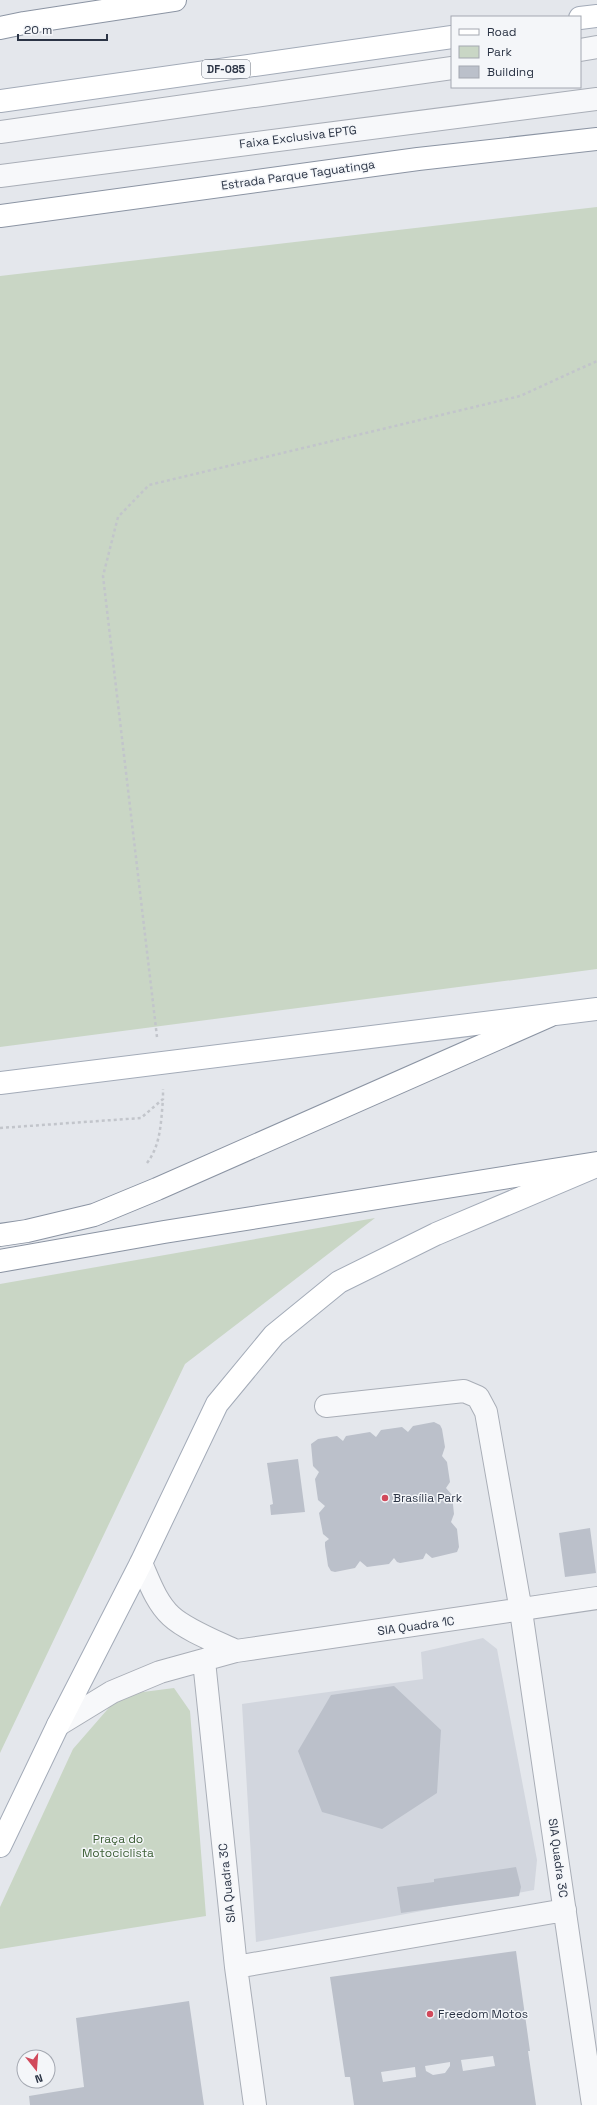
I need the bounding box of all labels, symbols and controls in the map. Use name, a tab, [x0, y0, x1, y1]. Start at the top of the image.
scale bar	[18, 16, 107, 42]
legend	[451, 16, 581, 88]
text: 20 m	[24, 22, 52, 38]
text: Road	[487, 24, 516, 40]
text: Park	[487, 44, 512, 60]
road number: DF-085	[202, 60, 250, 78]
text: Building	[487, 64, 534, 80]
street label: Faixa Exclusiva EPTG	[238, 122, 358, 152]
street label: Estrada Parque Taguatinga	[220, 156, 376, 194]
place label: Brasília Park	[393, 1490, 463, 1506]
marker: Brasília Park	[380, 1493, 390, 1503]
street label: SIA Quadra 1C	[376, 1613, 456, 1639]
street label: SIA Quadra 3C	[545, 1817, 572, 1899]
park label: Praça do Motociclista	[82, 1831, 154, 1861]
street label: SIA Quadra 3C	[215, 1842, 239, 1924]
place label: Freedom Motos	[438, 2006, 528, 2022]
marker: Freedom Motos	[425, 2009, 435, 2019]
north arrow	[16, 2049, 56, 2089]
text: N	[33, 2071, 44, 2086]

